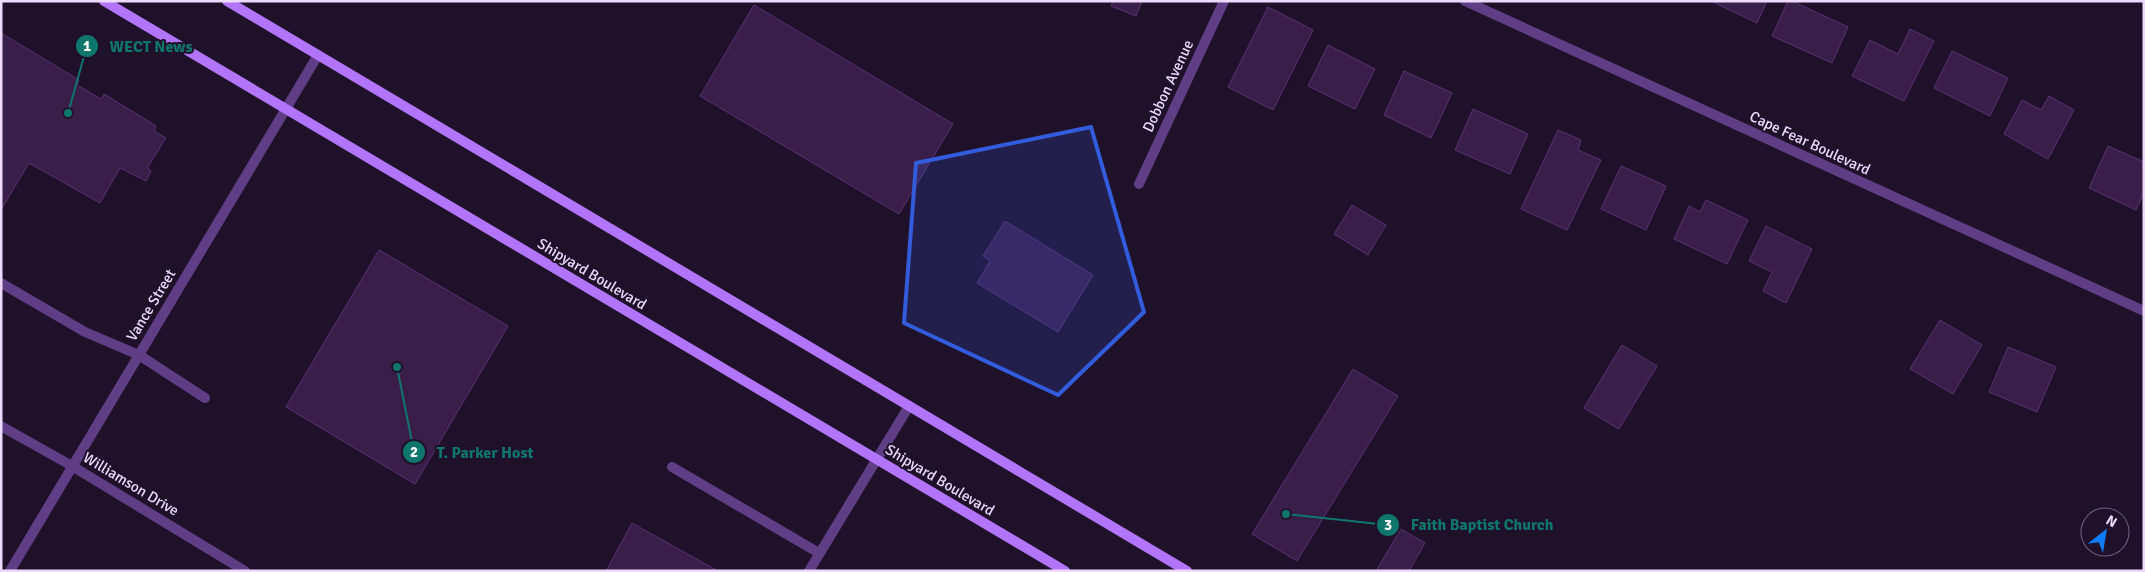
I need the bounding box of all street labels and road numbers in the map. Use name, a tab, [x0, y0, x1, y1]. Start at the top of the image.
street label: Dobbon Avenue	[1139, 37, 1197, 135]
street label: Cape Fear Boulevard	[1747, 107, 1873, 179]
street label: Shipyard Boulevard	[534, 234, 650, 314]
street label: Vance Street	[123, 266, 179, 344]
street label: Shipyard Boulevard	[882, 440, 998, 520]
street label: Williamson Drive	[80, 448, 182, 520]

